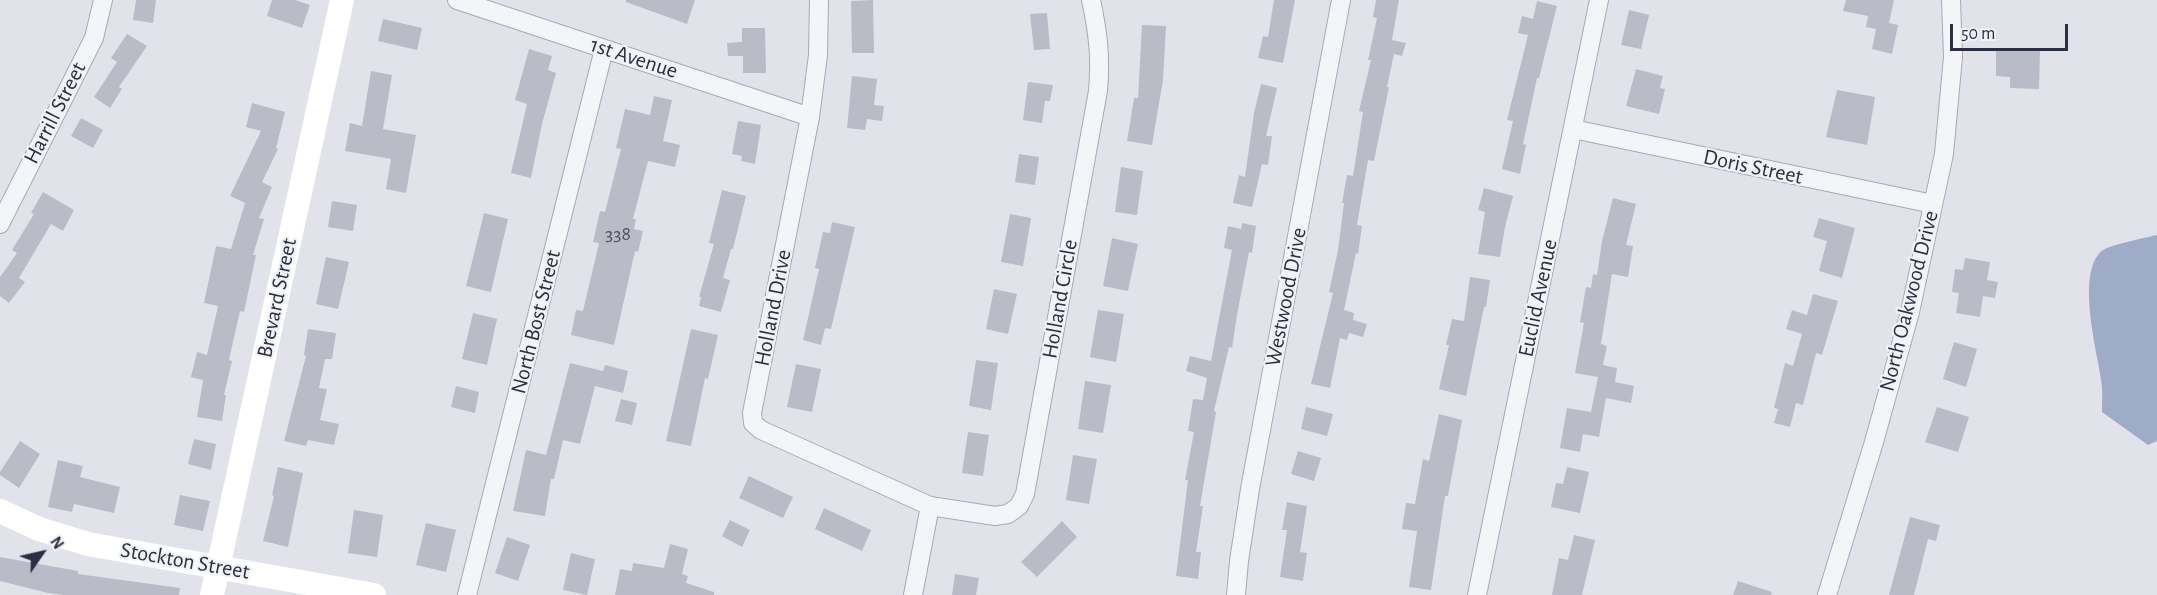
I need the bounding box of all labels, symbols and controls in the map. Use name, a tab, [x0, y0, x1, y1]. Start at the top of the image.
scale bar	[1953, 12, 2072, 50]
text: 50 m	[1961, 25, 1995, 43]
street label: 1st Avenue	[587, 31, 681, 85]
street label: Harrill Street	[18, 58, 92, 168]
street label: Doris Street	[1701, 144, 1805, 190]
street label: North Oakwood Drive	[1874, 208, 1944, 394]
house number: 338	[605, 222, 631, 246]
street label: Westwood Drive	[1260, 225, 1312, 369]
street label: Brevard Street	[251, 236, 303, 360]
street label: Holland Circle	[1037, 237, 1083, 361]
street label: Euclid Avenue	[1513, 237, 1563, 359]
street label: North Bost Street	[505, 247, 567, 397]
street label: Holland Drive	[749, 247, 797, 369]
north arrow	[12, 523, 72, 583]
text: N	[47, 534, 67, 552]
street label: Stockton Street	[118, 537, 252, 585]

